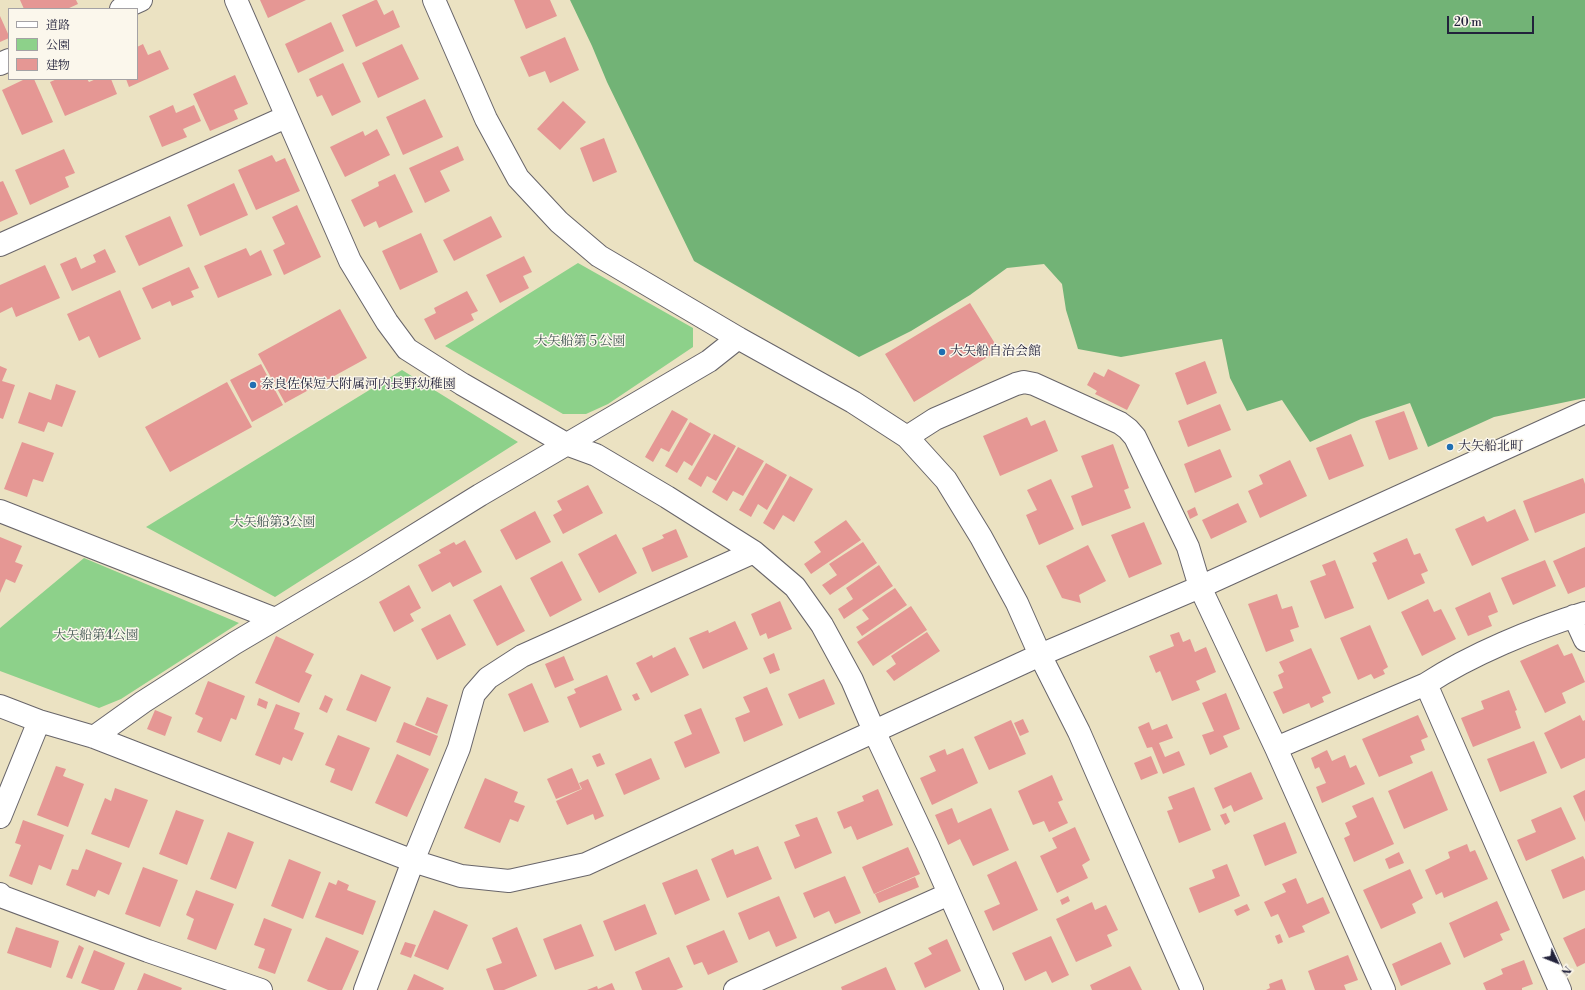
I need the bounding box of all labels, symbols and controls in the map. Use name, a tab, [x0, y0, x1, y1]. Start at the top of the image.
legend	[8, 8, 138, 80]
scale bar	[1449, 8, 1536, 34]
text: 20 m	[1454, 15, 1482, 30]
text: 道路	[46, 18, 70, 33]
text: 公園	[46, 38, 70, 53]
text: 建物	[46, 58, 70, 73]
park label: 大矢船第５公園	[535, 334, 625, 350]
place label: 大矢船自治会館	[950, 344, 1041, 360]
marker: 大矢船自治会館	[937, 347, 947, 357]
place label: 奈良佐保短大附属河内長野幼稚園	[261, 377, 456, 393]
marker: 奈良佐保短大附属河内長野幼稚園	[248, 380, 258, 390]
place label: 大矢船北町	[1458, 439, 1523, 455]
marker: 大矢船北町	[1445, 442, 1455, 452]
park label: 大矢船第3公園	[230, 515, 316, 531]
park label: 大矢船第4公園	[53, 628, 139, 644]
north arrow	[1537, 942, 1577, 982]
text: N	[1558, 962, 1574, 978]

